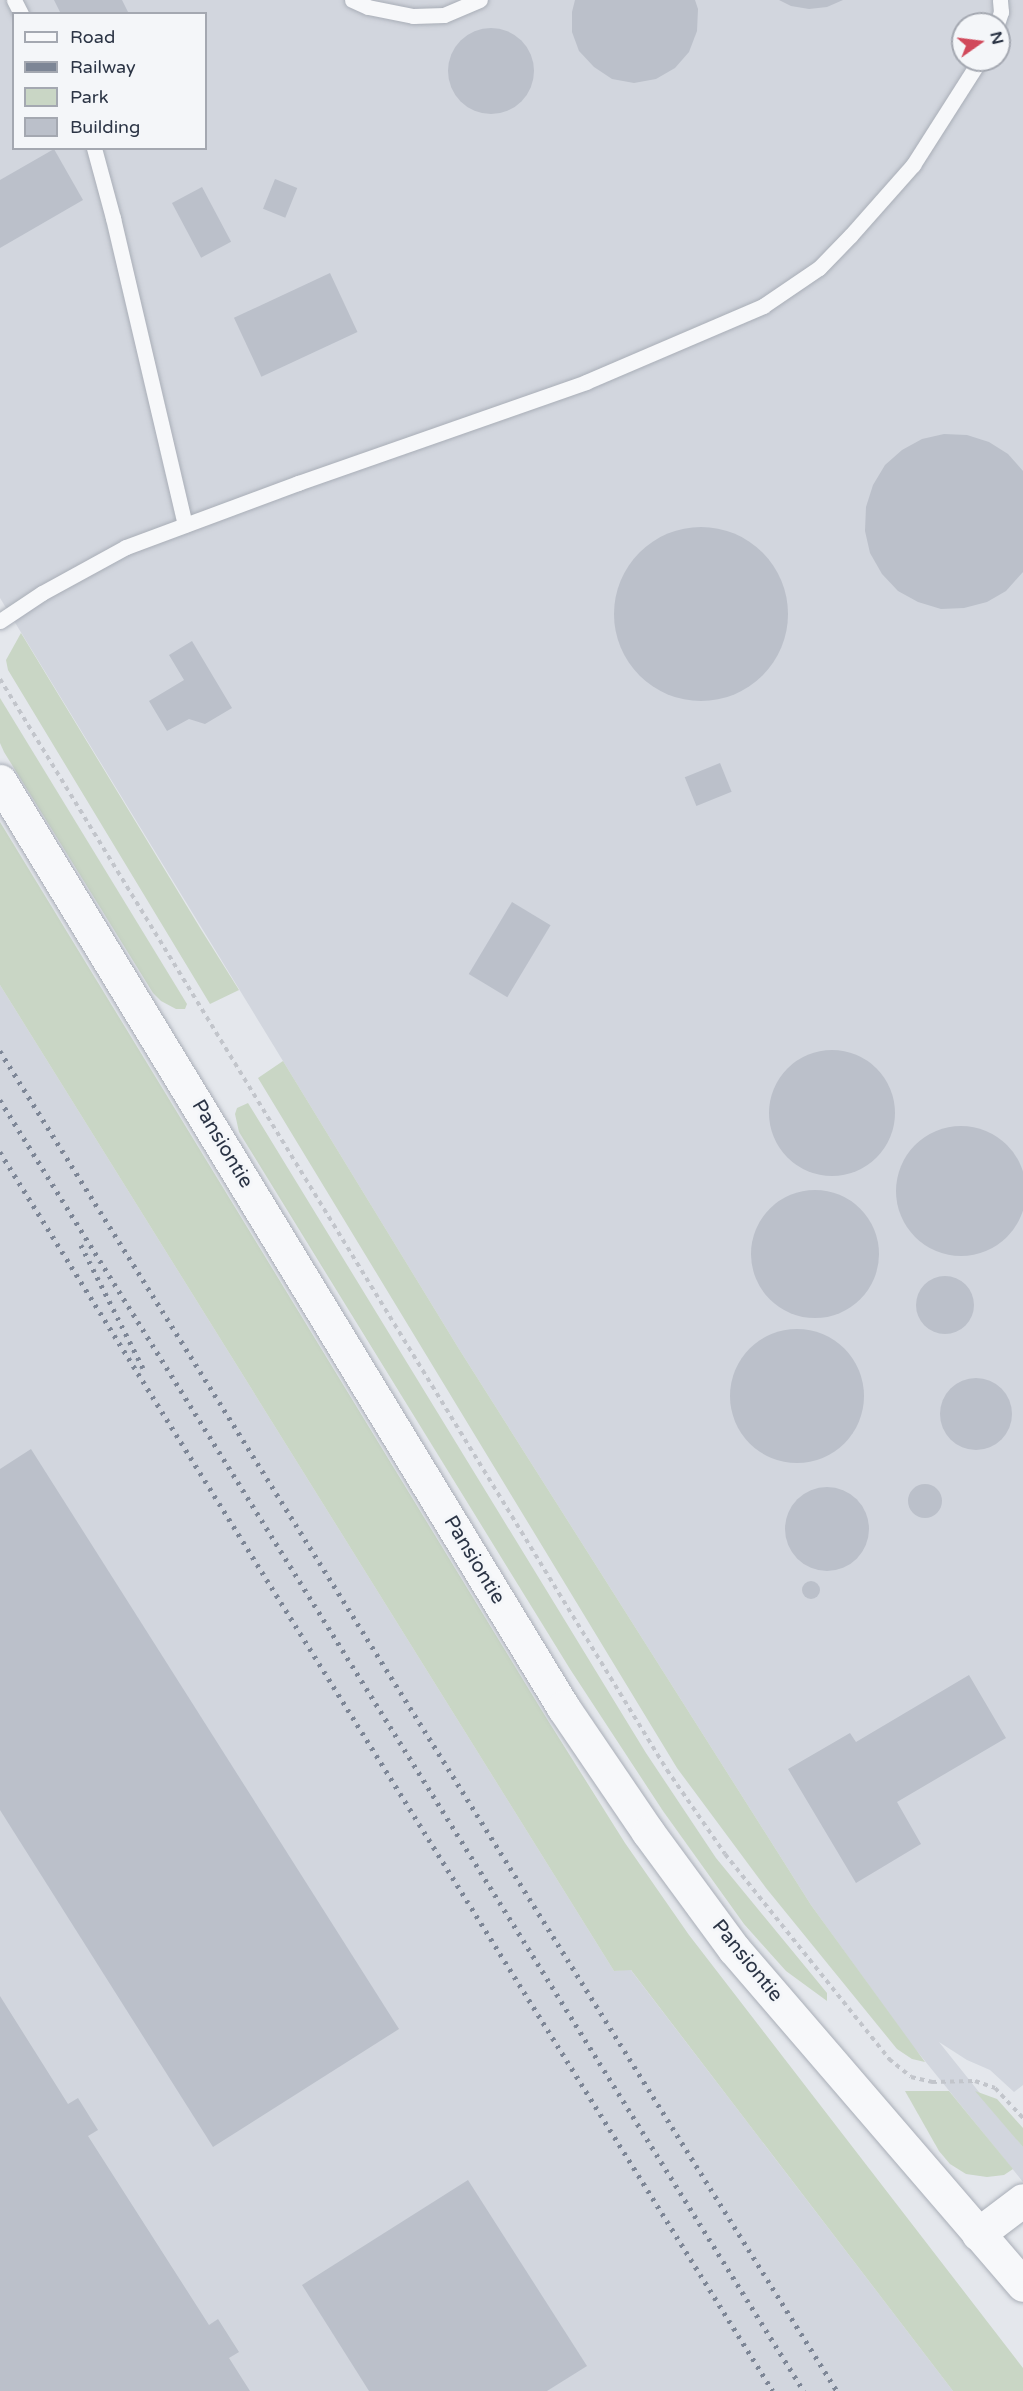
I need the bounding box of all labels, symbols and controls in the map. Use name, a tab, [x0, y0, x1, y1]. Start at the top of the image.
legend	[12, 12, 207, 150]
north arrow	[951, 12, 1011, 72]
text: Road	[70, 26, 115, 48]
text: N	[985, 29, 1008, 47]
text: Railway	[70, 56, 136, 78]
text: Park	[70, 86, 108, 108]
text: Building	[70, 116, 140, 138]
street label: Pansiontie	[186, 1095, 258, 1193]
street label: Pansiontie	[438, 1511, 510, 1609]
street label: Pansiontie	[707, 1915, 787, 2007]

